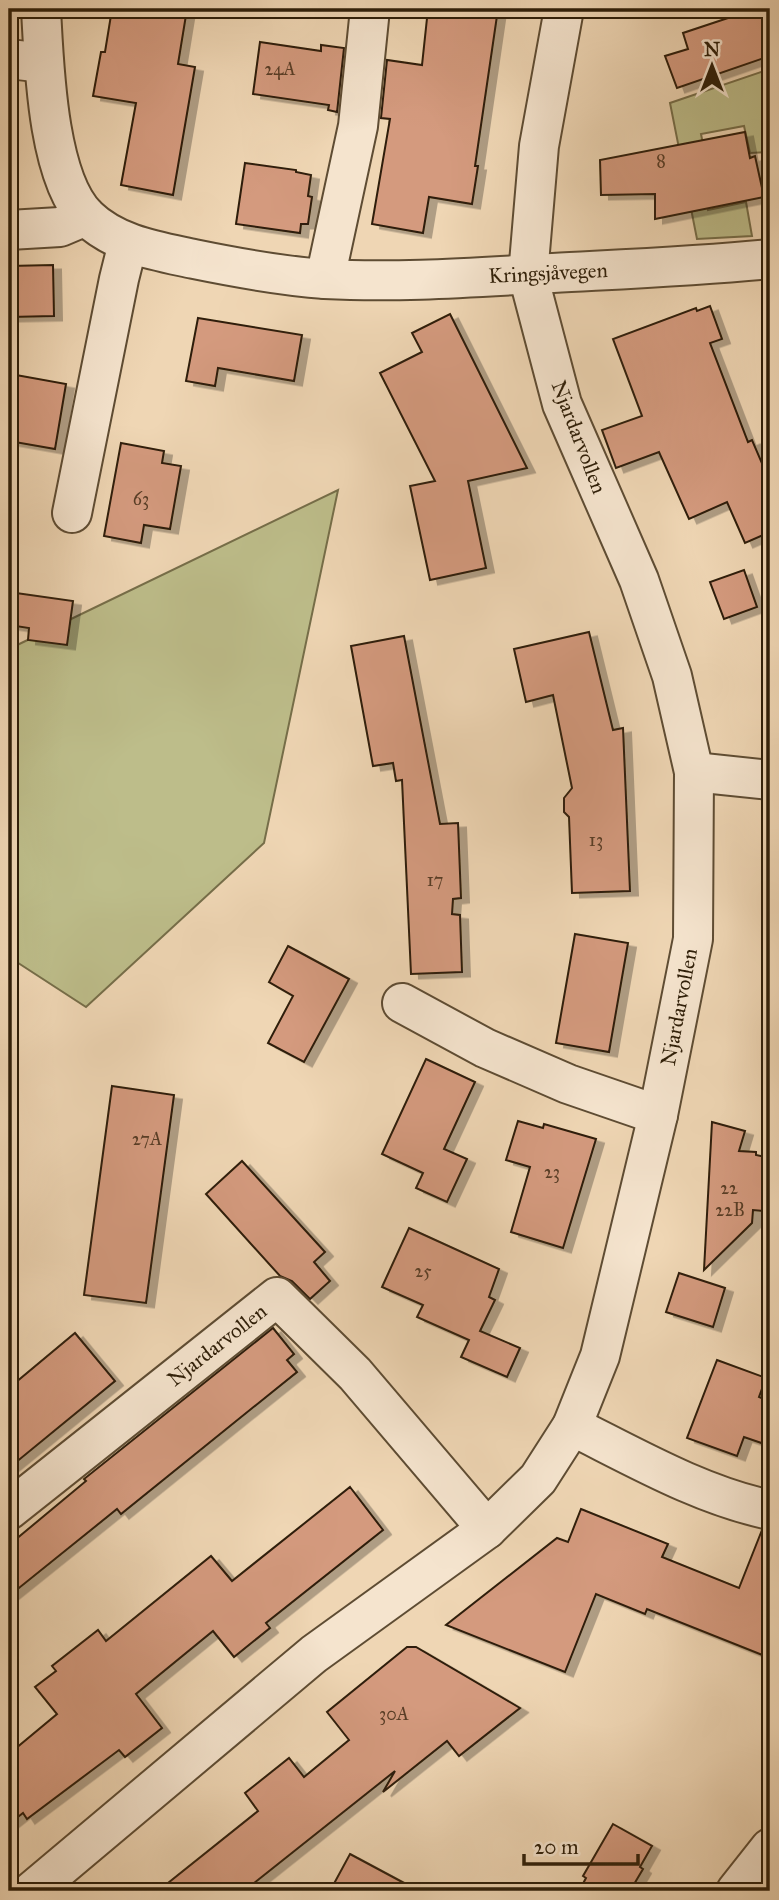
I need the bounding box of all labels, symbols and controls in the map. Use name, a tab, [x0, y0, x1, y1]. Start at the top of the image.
north arrow	[678, 32, 748, 102]
text: N	[704, 38, 720, 61]
house number: 24A	[264, 58, 296, 80]
house number: 8	[656, 150, 666, 172]
street label: Kringsjåvegen	[488, 257, 608, 289]
street label: Njardarvollen	[546, 377, 612, 497]
house number: 63	[133, 488, 149, 510]
house number: 13	[589, 829, 603, 851]
house number: 17	[427, 869, 443, 891]
street label: Njardarvollen	[655, 946, 703, 1068]
house number: 27A	[132, 1128, 162, 1150]
house number: 23	[544, 1161, 560, 1183]
house number: 22	[720, 1177, 738, 1199]
house number: 22B	[715, 1199, 745, 1221]
house number: 25	[414, 1260, 432, 1282]
street label: Njardarvollen	[162, 1298, 272, 1392]
house number: 30A	[379, 1703, 409, 1725]
scale bar	[524, 1823, 637, 1867]
text: 20 m	[534, 1834, 579, 1860]

